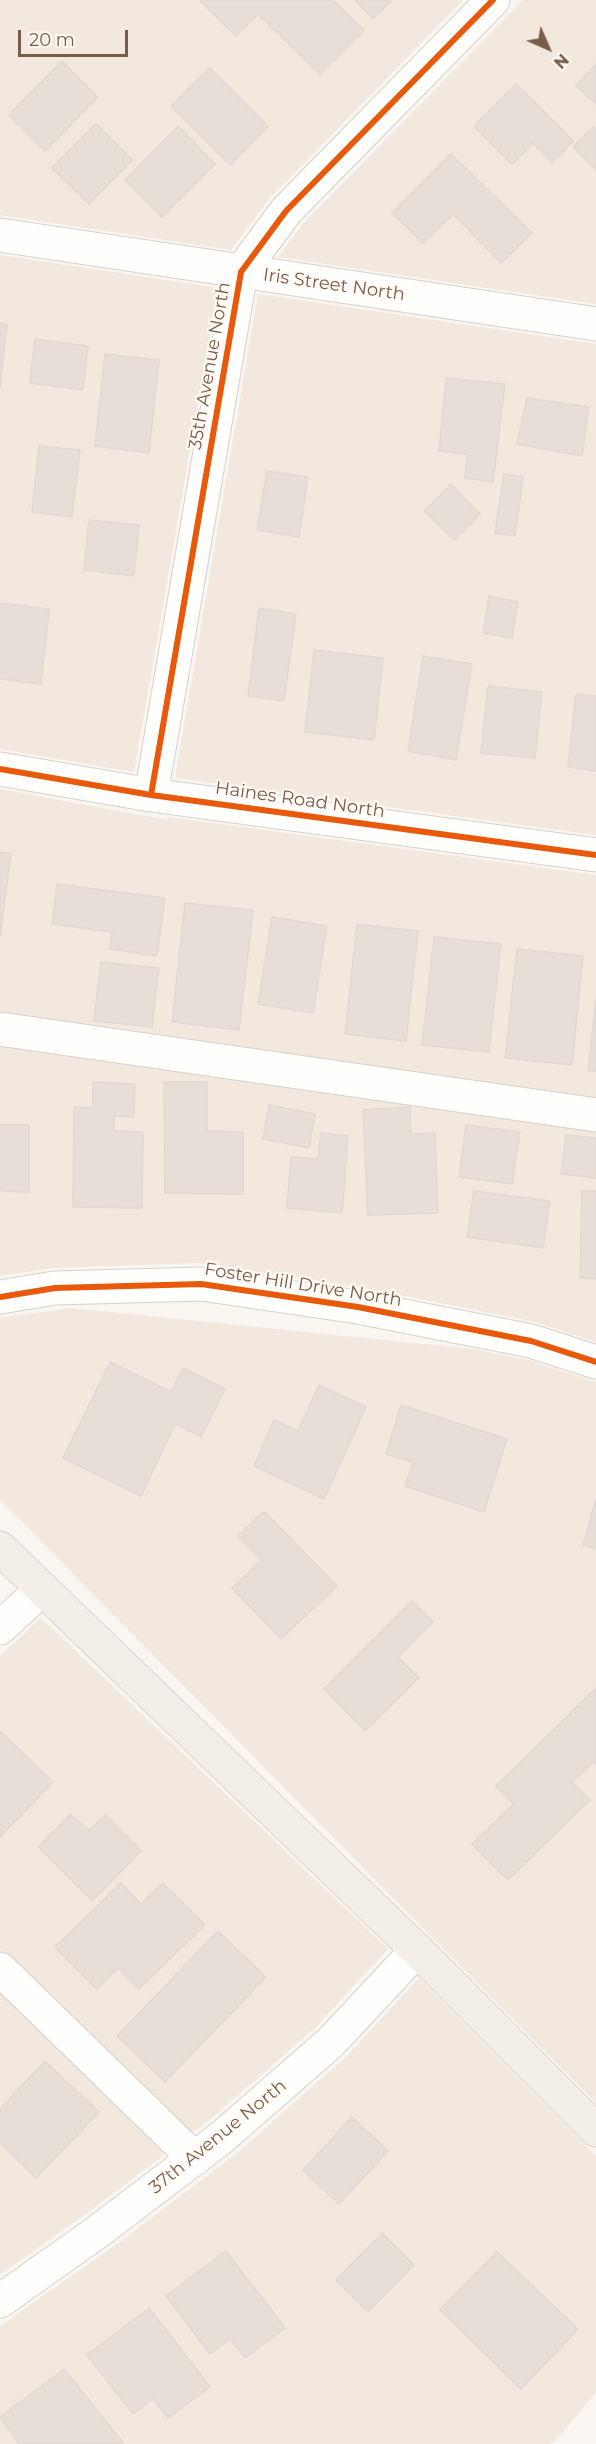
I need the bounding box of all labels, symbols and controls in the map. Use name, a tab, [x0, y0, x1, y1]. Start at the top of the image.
scale bar	[21, 18, 130, 56]
north arrow	[518, 18, 578, 78]
text: 20 m	[29, 29, 75, 51]
text: N	[550, 50, 572, 72]
street label: Iris Street North	[262, 264, 406, 306]
street label: 35th Avenue North	[185, 280, 235, 452]
street label: Haines Road North	[214, 777, 386, 823]
street label: Foster Hill Drive North	[203, 1259, 403, 1311]
street label: 37th Avenue North	[145, 2075, 291, 2199]

